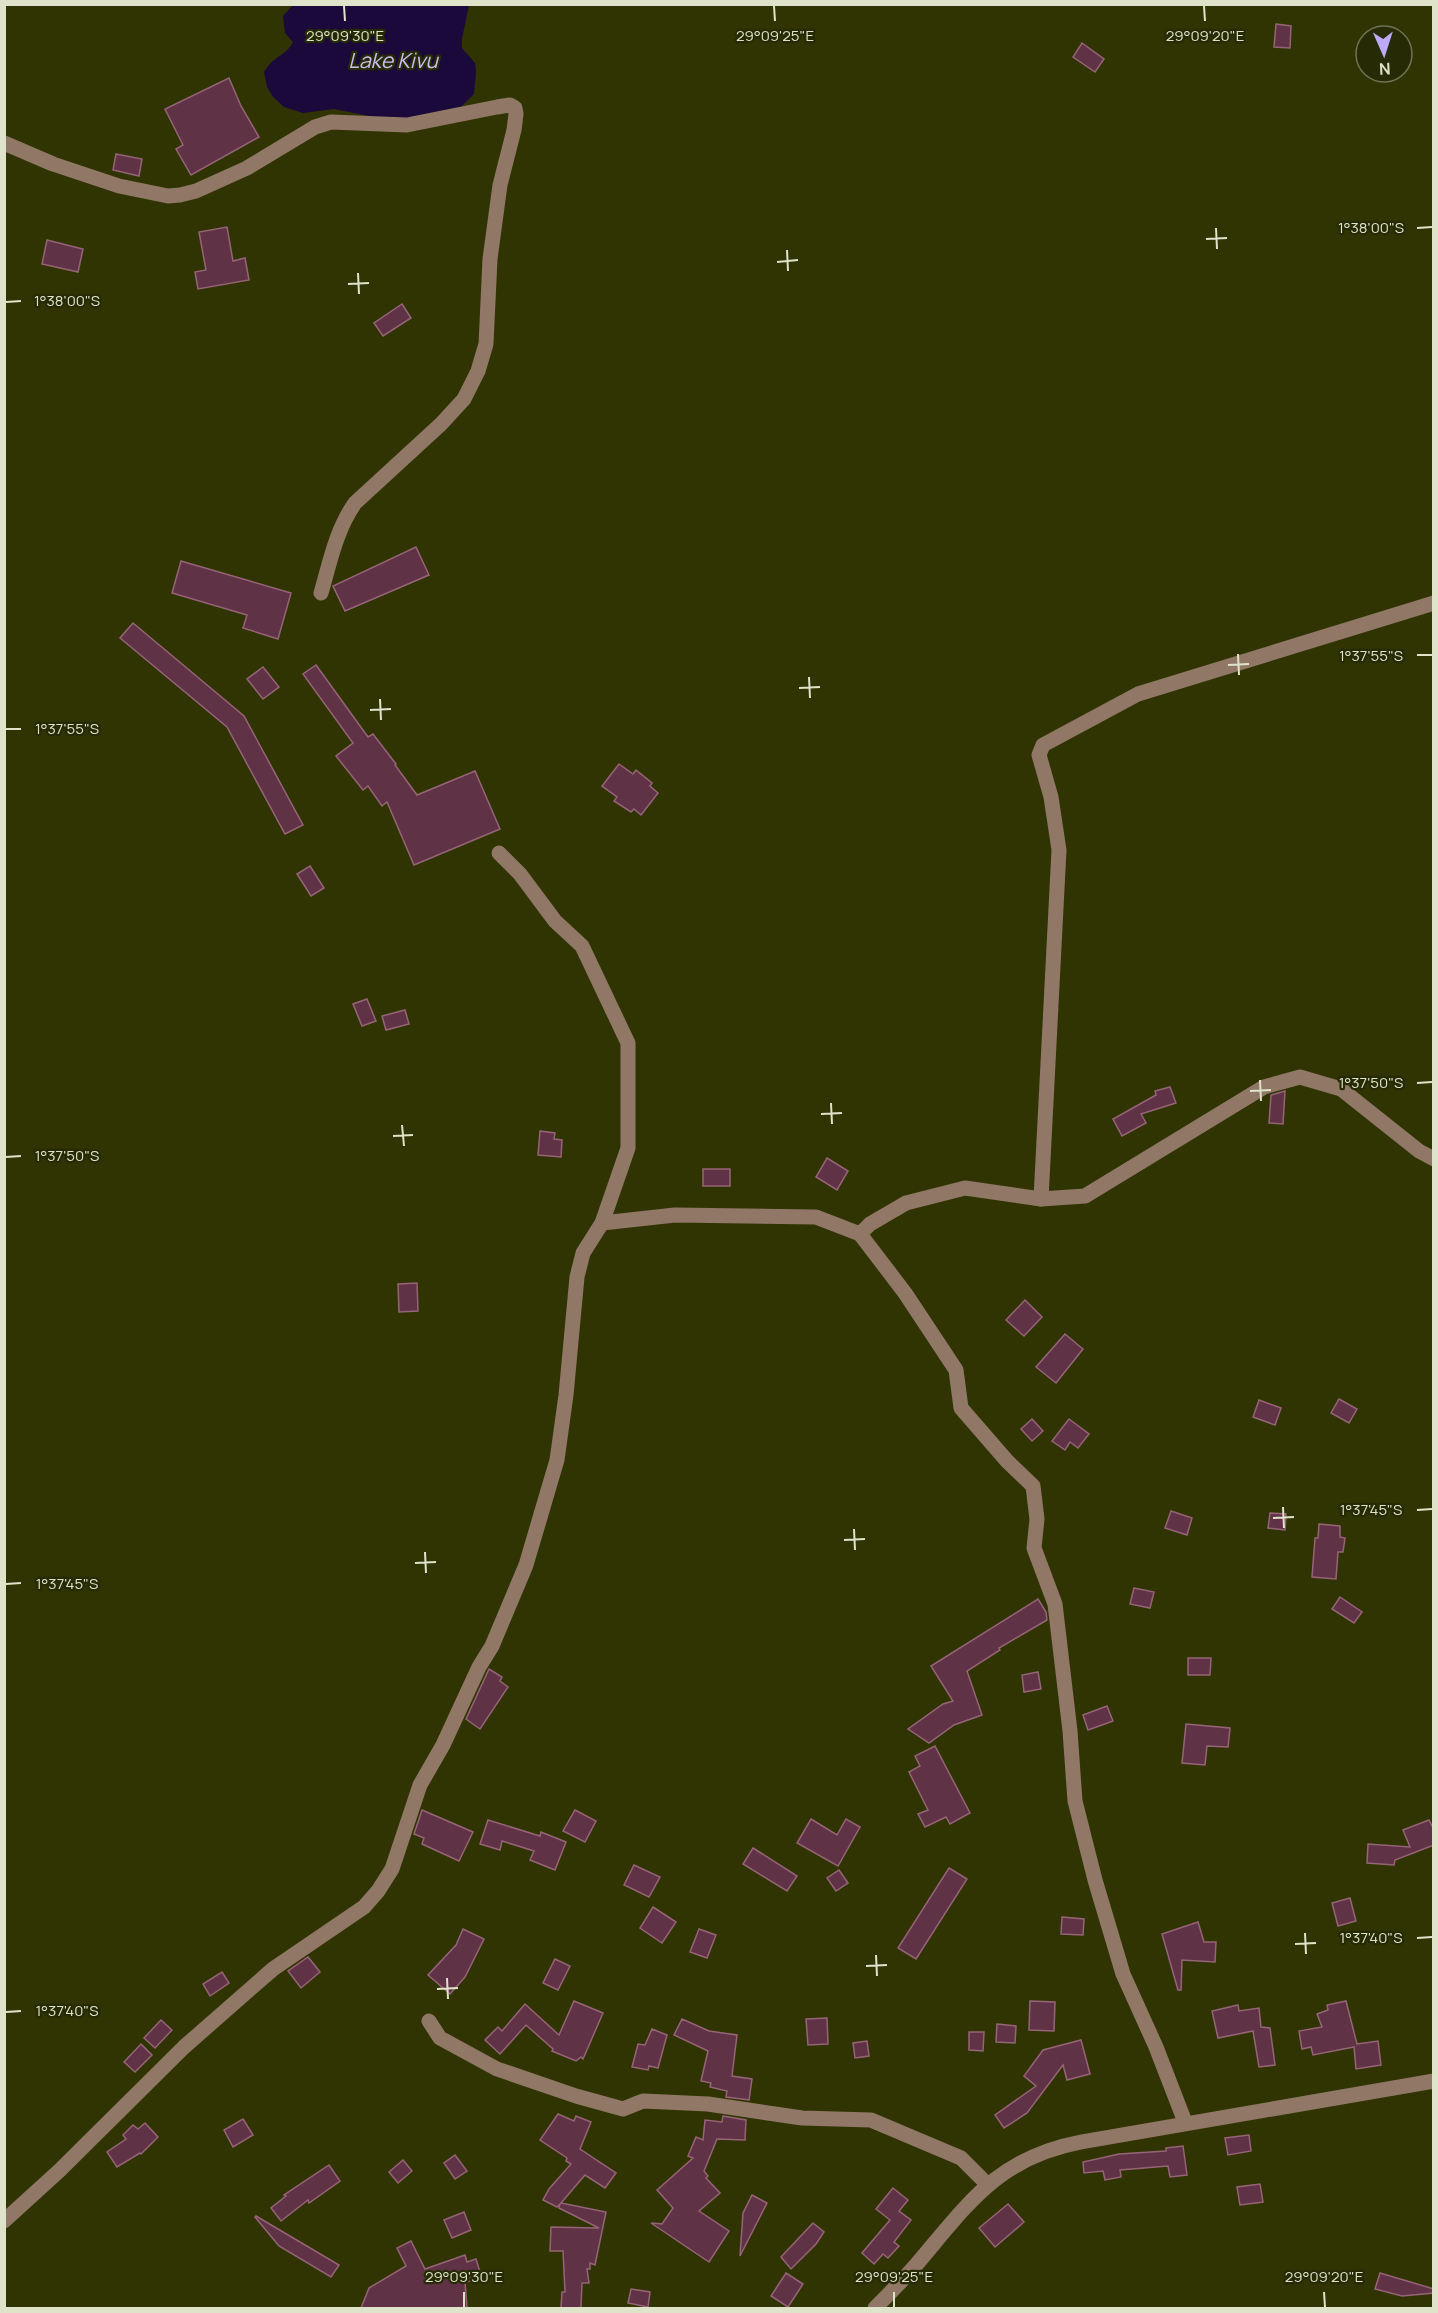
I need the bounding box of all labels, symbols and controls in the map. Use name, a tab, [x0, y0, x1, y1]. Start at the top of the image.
north arrow	[1354, 24, 1414, 84]
text: 29°09'30"E	[306, 25, 384, 46]
text: 29°09'25"E	[736, 25, 814, 46]
text: 29°09'20"E	[1166, 25, 1244, 46]
water label: Lake Kivu	[348, 46, 439, 74]
text: N	[1378, 58, 1391, 80]
text: 1°38'00"S	[1338, 217, 1404, 238]
text: 1°38'00"S	[34, 290, 100, 311]
text: 1°37'55"S	[1339, 645, 1403, 666]
text: 1°37'55"S	[35, 718, 99, 739]
text: 1°37'50"S	[1339, 1072, 1403, 1093]
text: 1°37'50"S	[35, 1145, 99, 1166]
text: 1°37'45"S	[1340, 1499, 1402, 1520]
text: 1°37'45"S	[36, 1573, 98, 1594]
text: 1°37'40"S	[1340, 1927, 1402, 1948]
text: 1°37'40"S	[36, 2000, 98, 2021]
text: 29°09'30"E	[425, 2266, 503, 2287]
text: 29°09'25"E	[855, 2266, 933, 2287]
text: 29°09'20"E	[1285, 2266, 1363, 2287]

